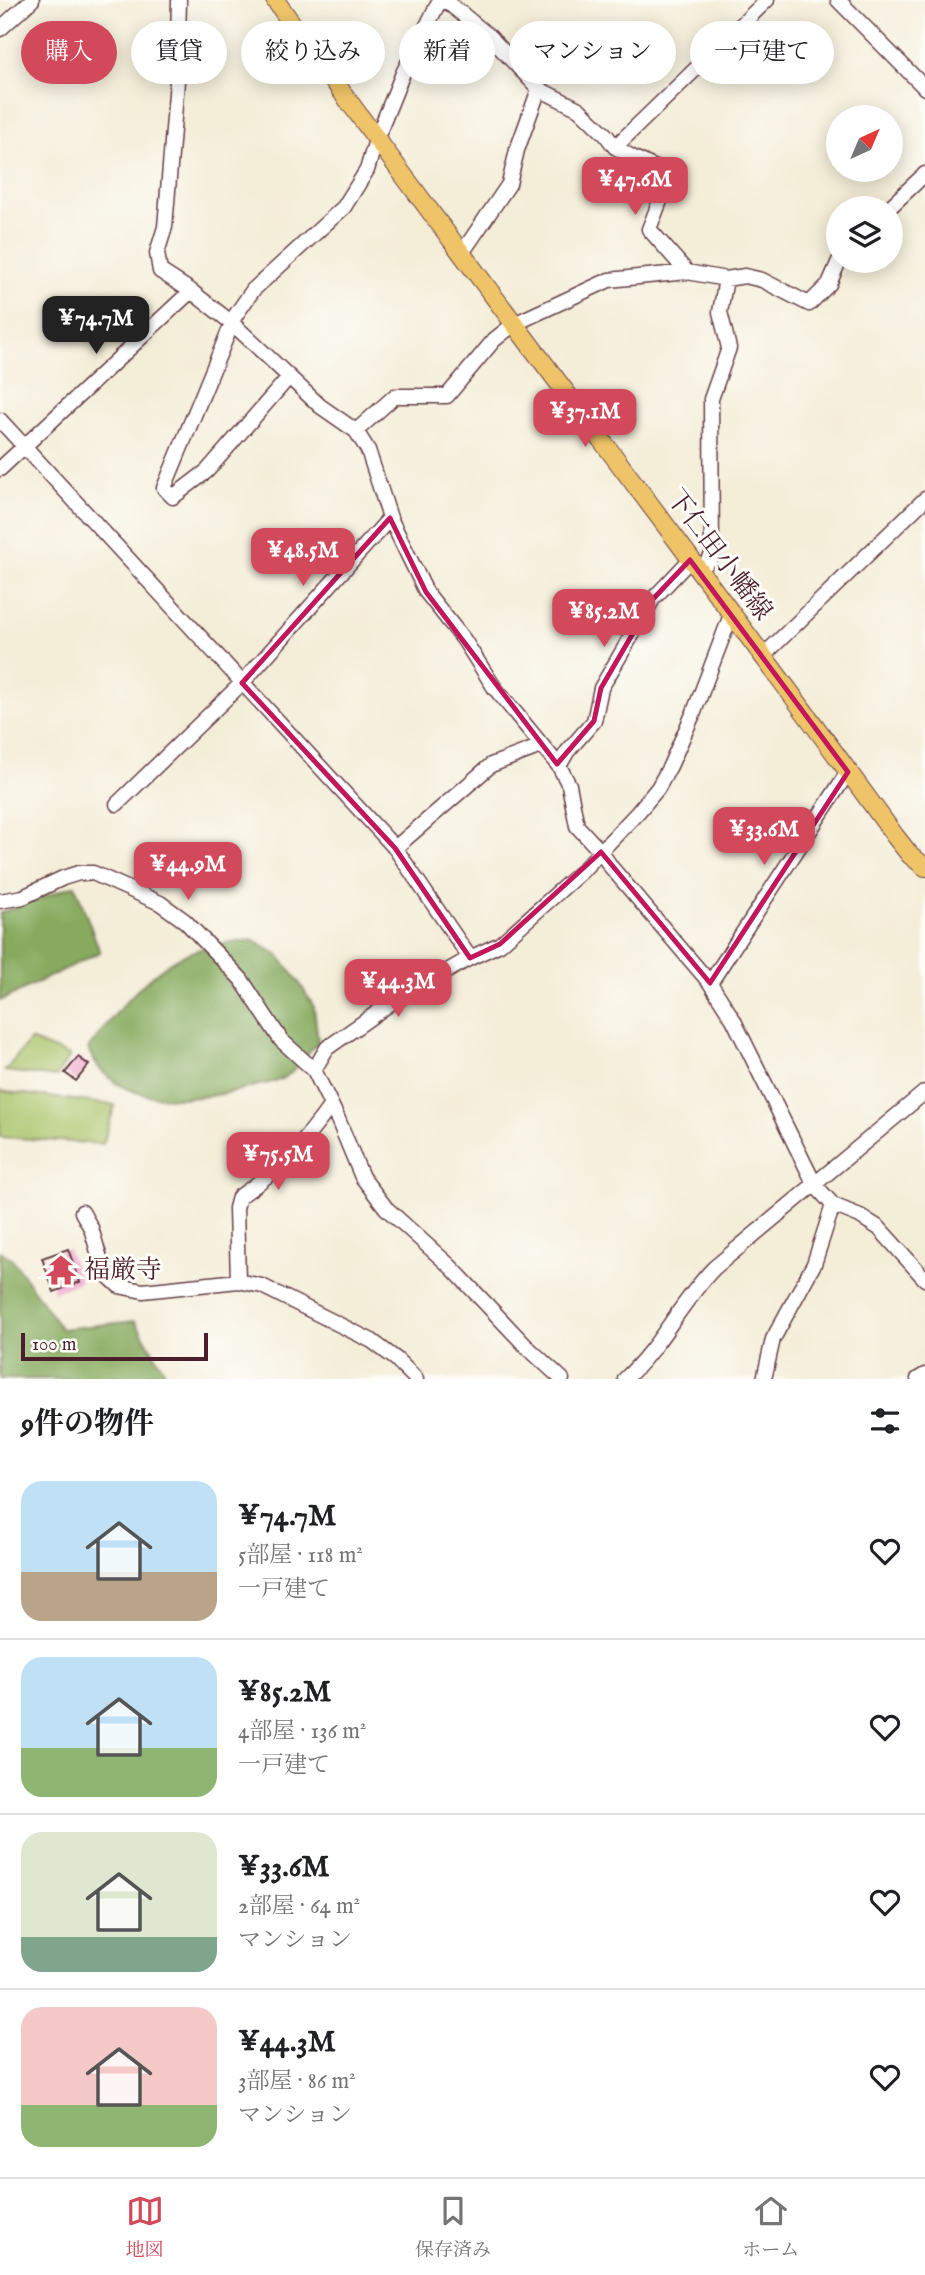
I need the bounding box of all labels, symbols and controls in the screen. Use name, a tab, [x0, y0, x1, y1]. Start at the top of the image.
chip: 購入	[21, 21, 117, 84]
chip: 賃貸	[131, 21, 227, 84]
chip: 絞り込み	[241, 21, 385, 84]
chip: 新着	[399, 21, 495, 84]
chip: マンション	[509, 21, 676, 84]
chip: 一戸建て	[690, 21, 834, 84]
north arrow	[826, 105, 903, 182]
map controls	[826, 105, 903, 273]
pin: ¥47.6M	[578, 158, 692, 217]
text: ¥47.6M	[598, 165, 672, 194]
button: layers	[826, 196, 903, 273]
pin: ¥74.7M	[39, 296, 153, 356]
text: ¥74.7M	[58, 304, 134, 333]
pin: ¥37.1M	[528, 390, 642, 449]
text: ¥37.1M	[549, 397, 621, 426]
street label: 下仁田小幡線	[659, 483, 779, 627]
pin: ¥48.5M	[246, 528, 360, 588]
text: ¥48.5M	[267, 536, 339, 565]
pin: ¥85.2M	[547, 590, 661, 649]
text: ¥85.2M	[568, 597, 640, 626]
pin: ¥33.6M	[707, 808, 821, 867]
text: ¥33.6M	[729, 815, 799, 844]
pin: ¥44.9M	[131, 842, 245, 902]
text: ¥44.9M	[150, 850, 226, 879]
pin: ¥44.3M	[341, 960, 455, 1019]
text: ¥44.3M	[361, 967, 436, 996]
pin: ¥75.5M	[221, 1132, 335, 1192]
text: ¥75.5M	[243, 1140, 313, 1169]
temple icon: 福厳寺	[44, 1253, 78, 1287]
place label: 福厳寺	[84, 1254, 162, 1287]
scale bar	[21, 1330, 208, 1362]
text: 100 m	[32, 1333, 76, 1357]
icon: filters	[866, 1402, 904, 1440]
text: 9件の物件	[21, 1406, 154, 1444]
text: ¥74.7M	[238, 1498, 336, 1536]
icon: home	[77, 1509, 161, 1593]
icon: heart	[866, 1532, 904, 1570]
text: 5部屋 · 118 m²	[238, 1541, 363, 1570]
text: 一戸建て	[238, 1575, 330, 1604]
text: ¥85.2M	[238, 1674, 331, 1712]
icon: home	[77, 1685, 161, 1769]
icon: heart	[866, 1708, 904, 1746]
text: 4部屋 · 136 m²	[238, 1717, 366, 1746]
text: 一戸建て	[238, 1751, 330, 1780]
text: ¥33.6M	[238, 1849, 330, 1887]
icon: home	[77, 1860, 161, 1944]
icon: heart	[866, 1883, 904, 1921]
text: 2部屋 · 64 m²	[238, 1892, 360, 1921]
text: マンション	[238, 1926, 352, 1955]
text: ¥44.3M	[238, 2024, 336, 2062]
icon: home	[77, 2035, 161, 2119]
icon: heart	[866, 2058, 904, 2096]
text: 3部屋 · 86 m²	[238, 2067, 356, 2096]
text: マンション	[238, 2101, 352, 2130]
tab: 地図	[126, 2192, 164, 2263]
tab: 保存済み	[415, 2192, 491, 2263]
tab: ホーム	[742, 2192, 799, 2263]

